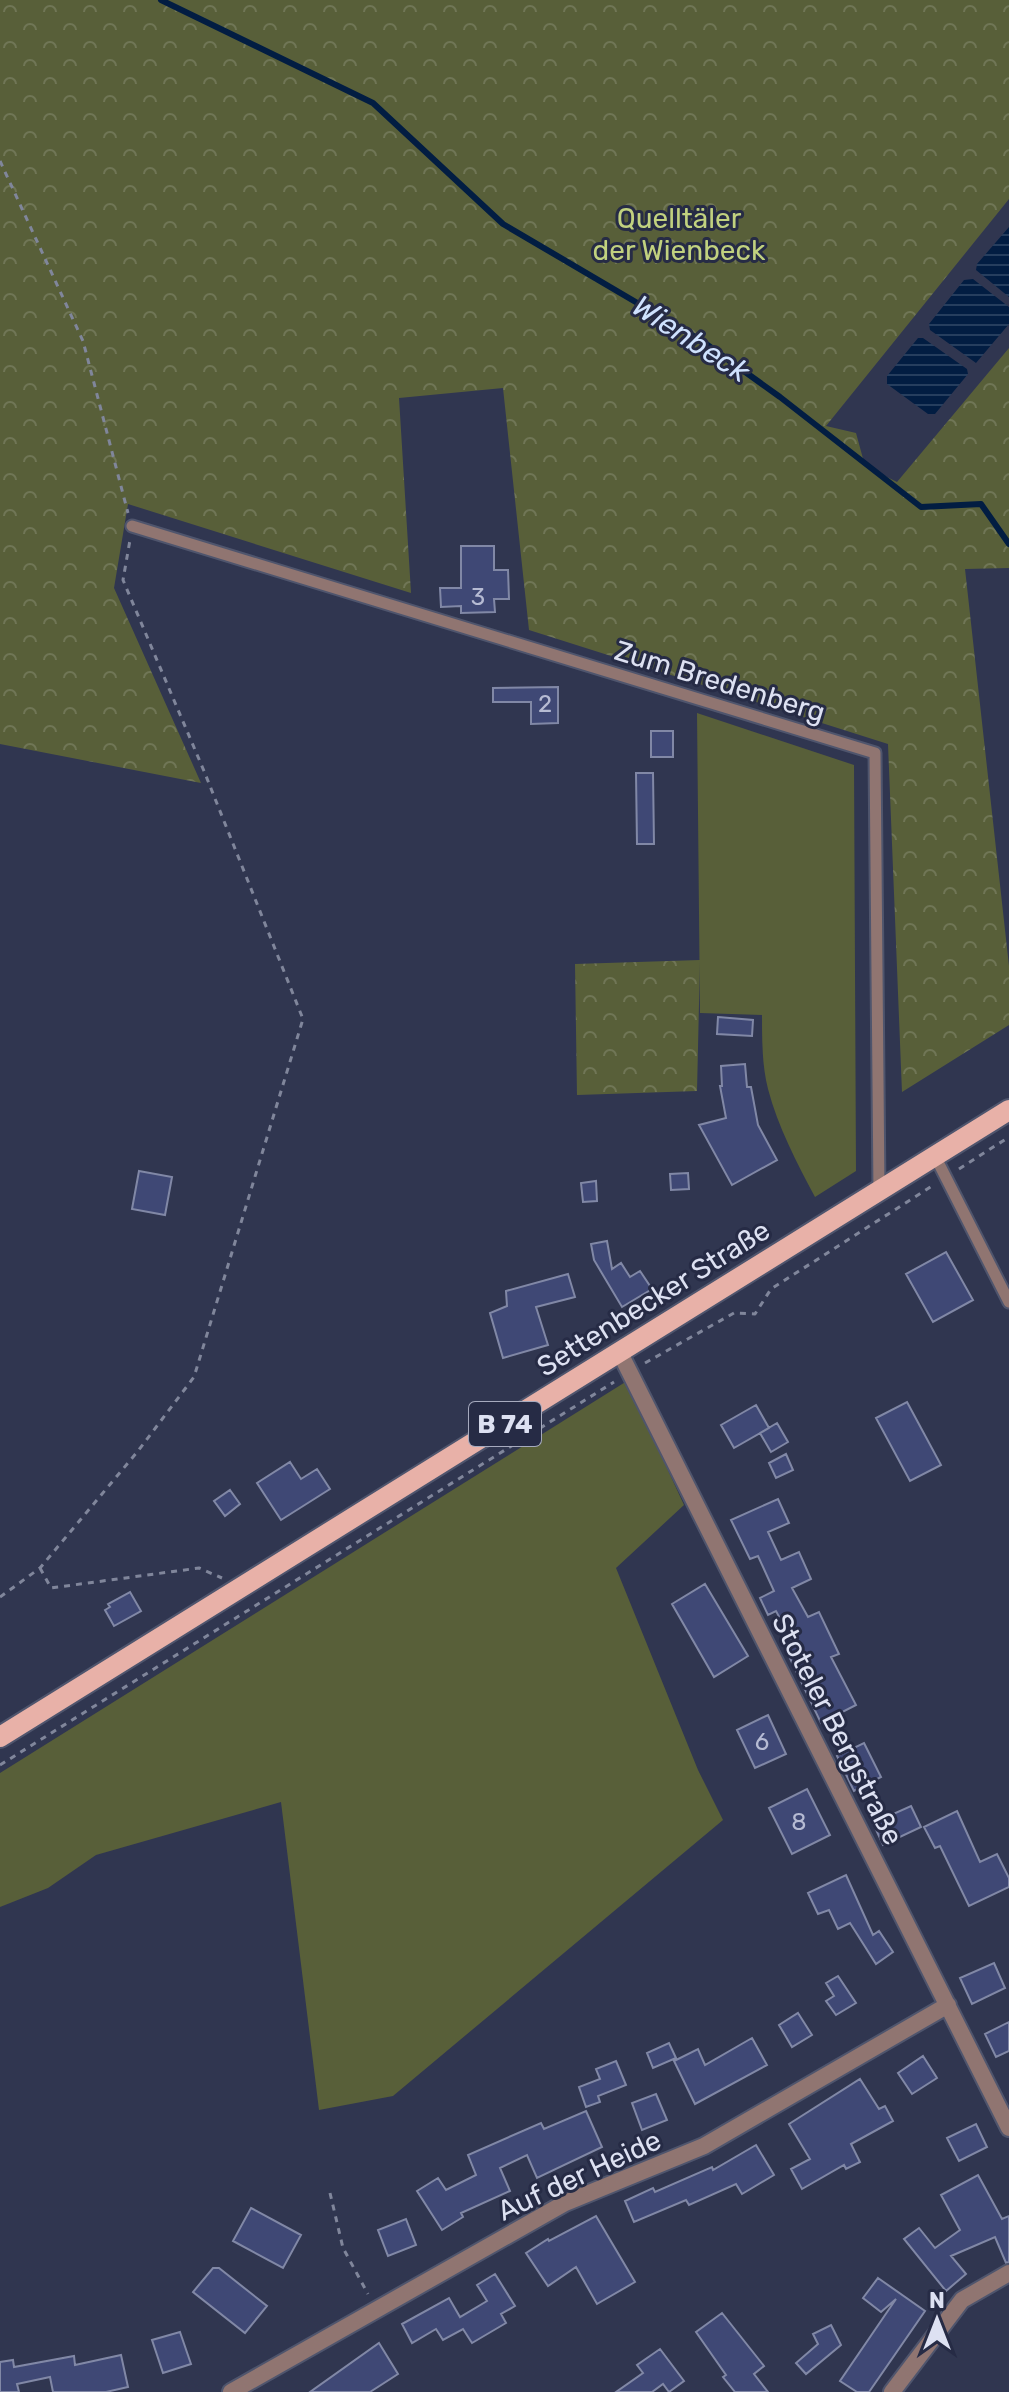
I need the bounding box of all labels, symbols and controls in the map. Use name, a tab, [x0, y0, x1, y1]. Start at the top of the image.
park label: Quelltäler der Wienbeck	[593, 202, 766, 267]
water label: Wienbeck	[626, 288, 757, 390]
house number: 3	[471, 583, 485, 611]
street label: Zum Bredenberg	[611, 634, 829, 729]
house number: 2	[538, 690, 552, 718]
street label: Settenbecker Straße	[531, 1213, 776, 1383]
road number: B 74	[469, 1402, 541, 1446]
street label: Stoteler Bergstraße	[765, 1608, 910, 1850]
house number: 6	[755, 1728, 769, 1756]
house number: 8	[791, 1808, 807, 1836]
street label: Auf der Heide	[492, 2123, 666, 2228]
north arrow	[897, 2280, 977, 2360]
text: N	[929, 2287, 945, 2314]

